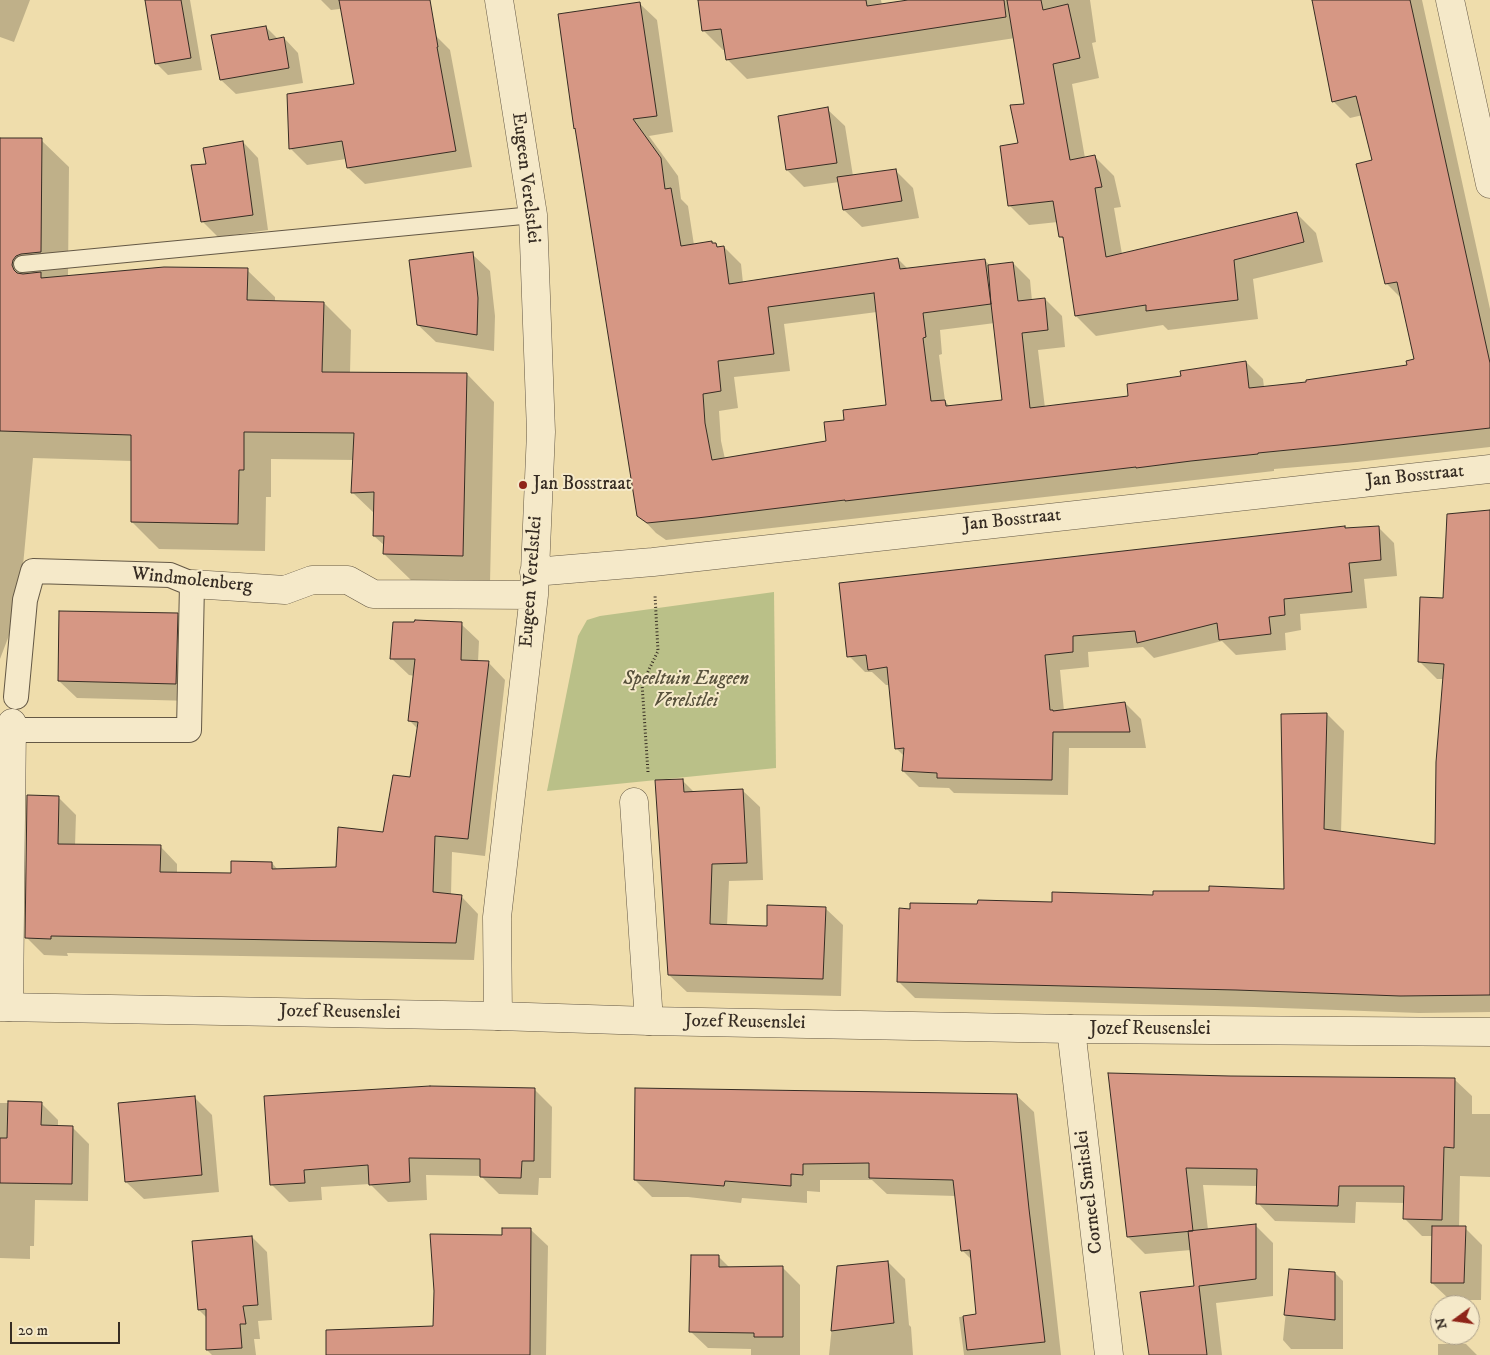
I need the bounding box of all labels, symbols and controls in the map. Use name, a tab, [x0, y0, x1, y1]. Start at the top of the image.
street label: Eugeen Verelstlei	[506, 111, 544, 245]
street label: Jan Bosstraat	[1365, 461, 1465, 493]
place label: Jan Bosstraat	[533, 474, 632, 496]
marker: Jan Bosstraat	[517, 479, 529, 491]
street label: Jan Bosstraat	[962, 505, 1062, 537]
street label: Eugeen Verelstlei	[516, 515, 548, 649]
street label: Windmolenberg	[130, 563, 254, 599]
park label: Speeltuin Eugeen Verelstlei	[623, 669, 749, 713]
street label: Jozef Reusenslei	[279, 1001, 401, 1025]
street label: Jozef Reusenslei	[684, 1011, 806, 1035]
street label: Jozef Reusenslei	[1089, 1019, 1211, 1041]
street label: Corneel Smitslei	[1071, 1129, 1109, 1255]
north arrow	[1430, 1295, 1480, 1345]
scale bar	[12, 1312, 122, 1344]
text: N	[1431, 1316, 1452, 1331]
text: 20 m	[18, 1321, 48, 1340]

